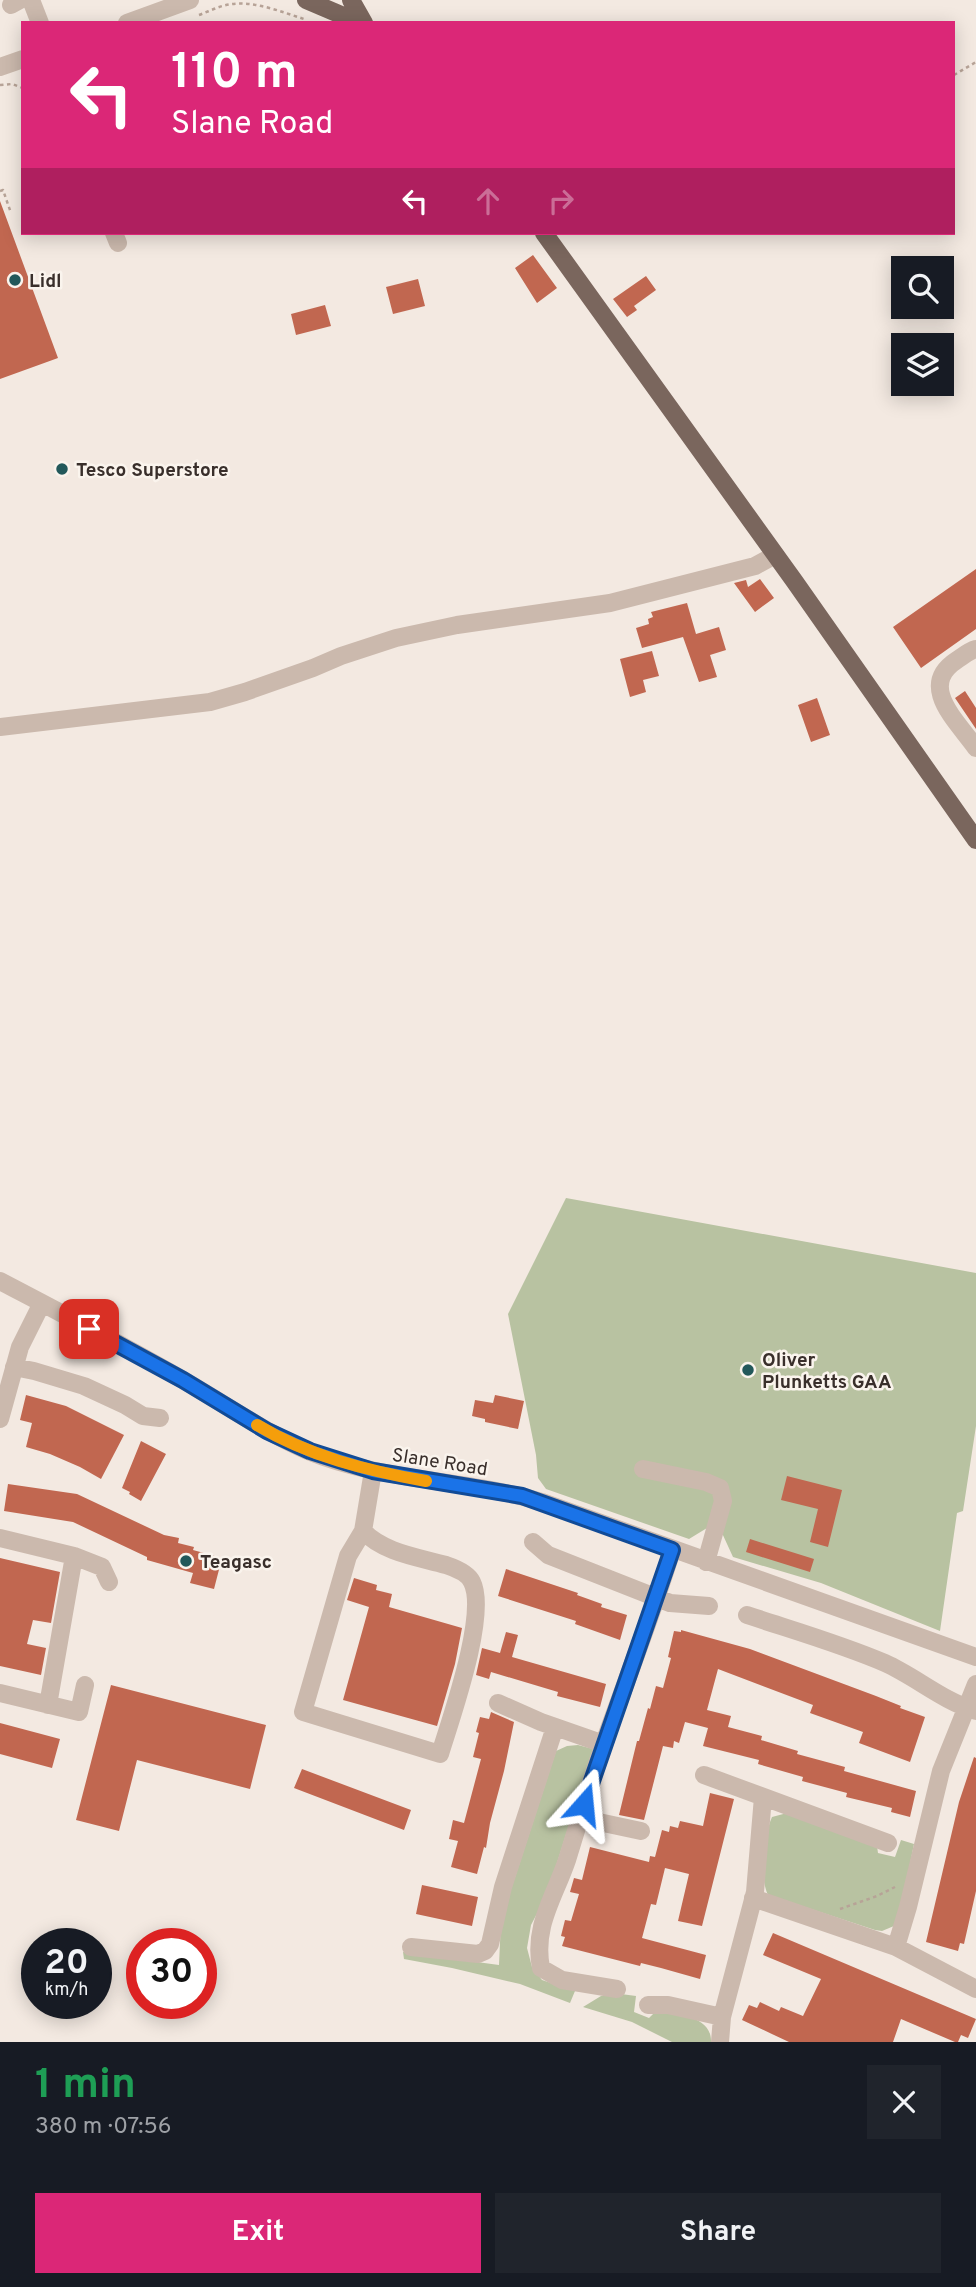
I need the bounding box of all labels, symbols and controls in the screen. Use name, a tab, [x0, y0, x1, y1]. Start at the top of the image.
text: 110 m	[171, 44, 298, 106]
icon: left	[56, 49, 147, 140]
text: Slane Road	[171, 105, 333, 145]
icon: left	[396, 182, 434, 220]
icon: ahead	[469, 182, 507, 220]
icon: right	[542, 182, 580, 220]
map controls	[891, 256, 954, 396]
button: search	[891, 256, 954, 319]
place label: Lidl	[29, 270, 62, 294]
marker: Lidl	[7, 272, 23, 288]
button: layers	[891, 333, 954, 396]
place label: Tesco Superstore	[76, 459, 229, 483]
marker: Tesco Superstore	[54, 461, 70, 477]
pin	[59, 1299, 119, 1359]
icon: arrive	[70, 1310, 108, 1348]
place label: Oliver Plunketts GAA	[762, 1349, 892, 1395]
marker: Oliver Plunketts GAA	[740, 1362, 756, 1378]
street label: Slane Road	[390, 1444, 489, 1482]
place label: Teagasc	[200, 1551, 272, 1575]
marker: Teagasc	[178, 1553, 194, 1569]
position arrow	[547, 1767, 621, 1841]
speed limit sign: 30	[126, 1928, 217, 2019]
text: 20	[44, 1942, 89, 1986]
text: km/h	[45, 1979, 88, 2002]
text: 1 min	[35, 2060, 136, 2113]
button: close	[867, 2065, 941, 2139]
text: 380 m · 07:56	[35, 2113, 171, 2142]
button: Exit	[35, 2193, 481, 2273]
button: Share	[495, 2193, 941, 2273]

